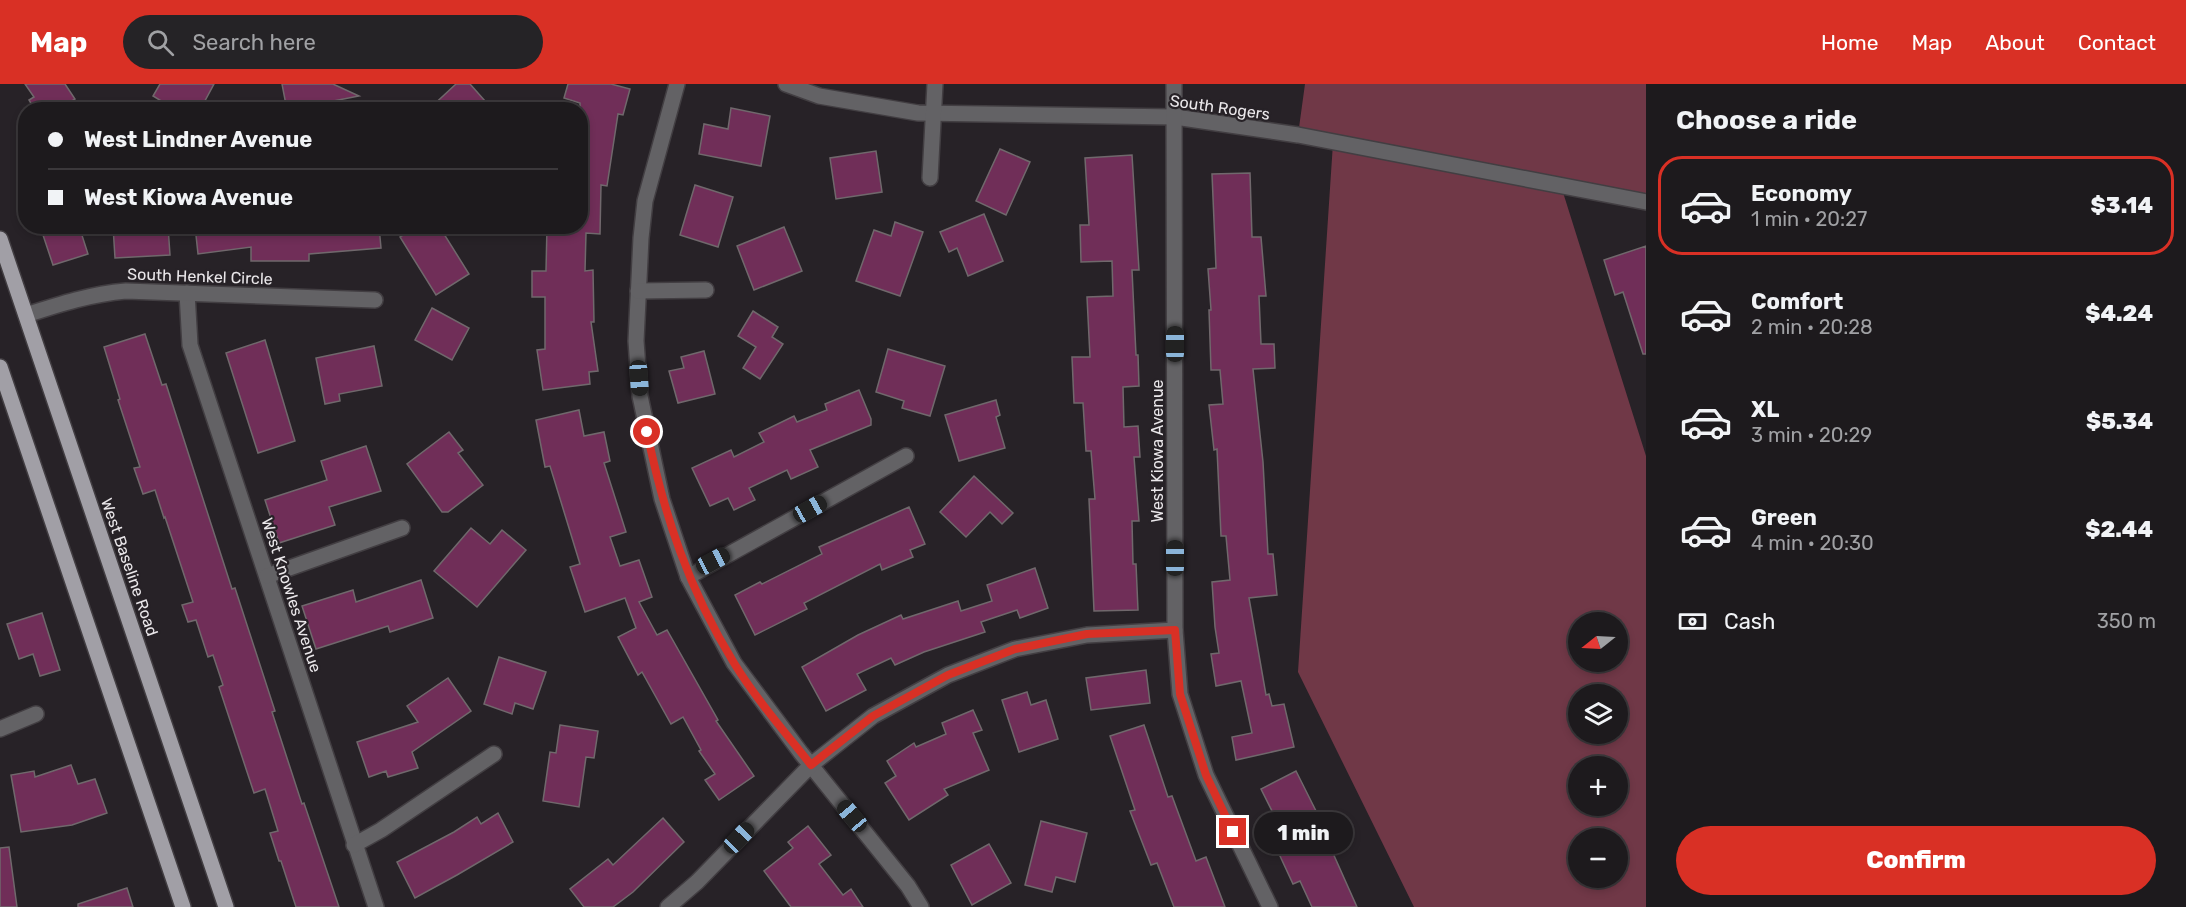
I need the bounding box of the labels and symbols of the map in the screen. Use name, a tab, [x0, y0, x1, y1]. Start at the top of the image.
street label: South Rogers	[1169, 91, 1271, 124]
street label: South Henkel Circle	[127, 264, 273, 289]
car	[1166, 326, 1184, 362]
car	[629, 359, 649, 397]
street label: West Kiowa Avenue	[1148, 379, 1167, 523]
route start	[633, 418, 660, 445]
car	[790, 492, 830, 526]
street label: West Baseline Road	[97, 496, 162, 639]
street label: West Knowles Avenue	[258, 515, 326, 675]
car	[1166, 540, 1184, 576]
car	[693, 545, 733, 577]
north arrow	[1568, 612, 1628, 672]
car	[834, 796, 870, 836]
callout: 1 min	[1254, 811, 1353, 853]
route end	[1219, 818, 1246, 845]
car	[720, 819, 758, 857]

